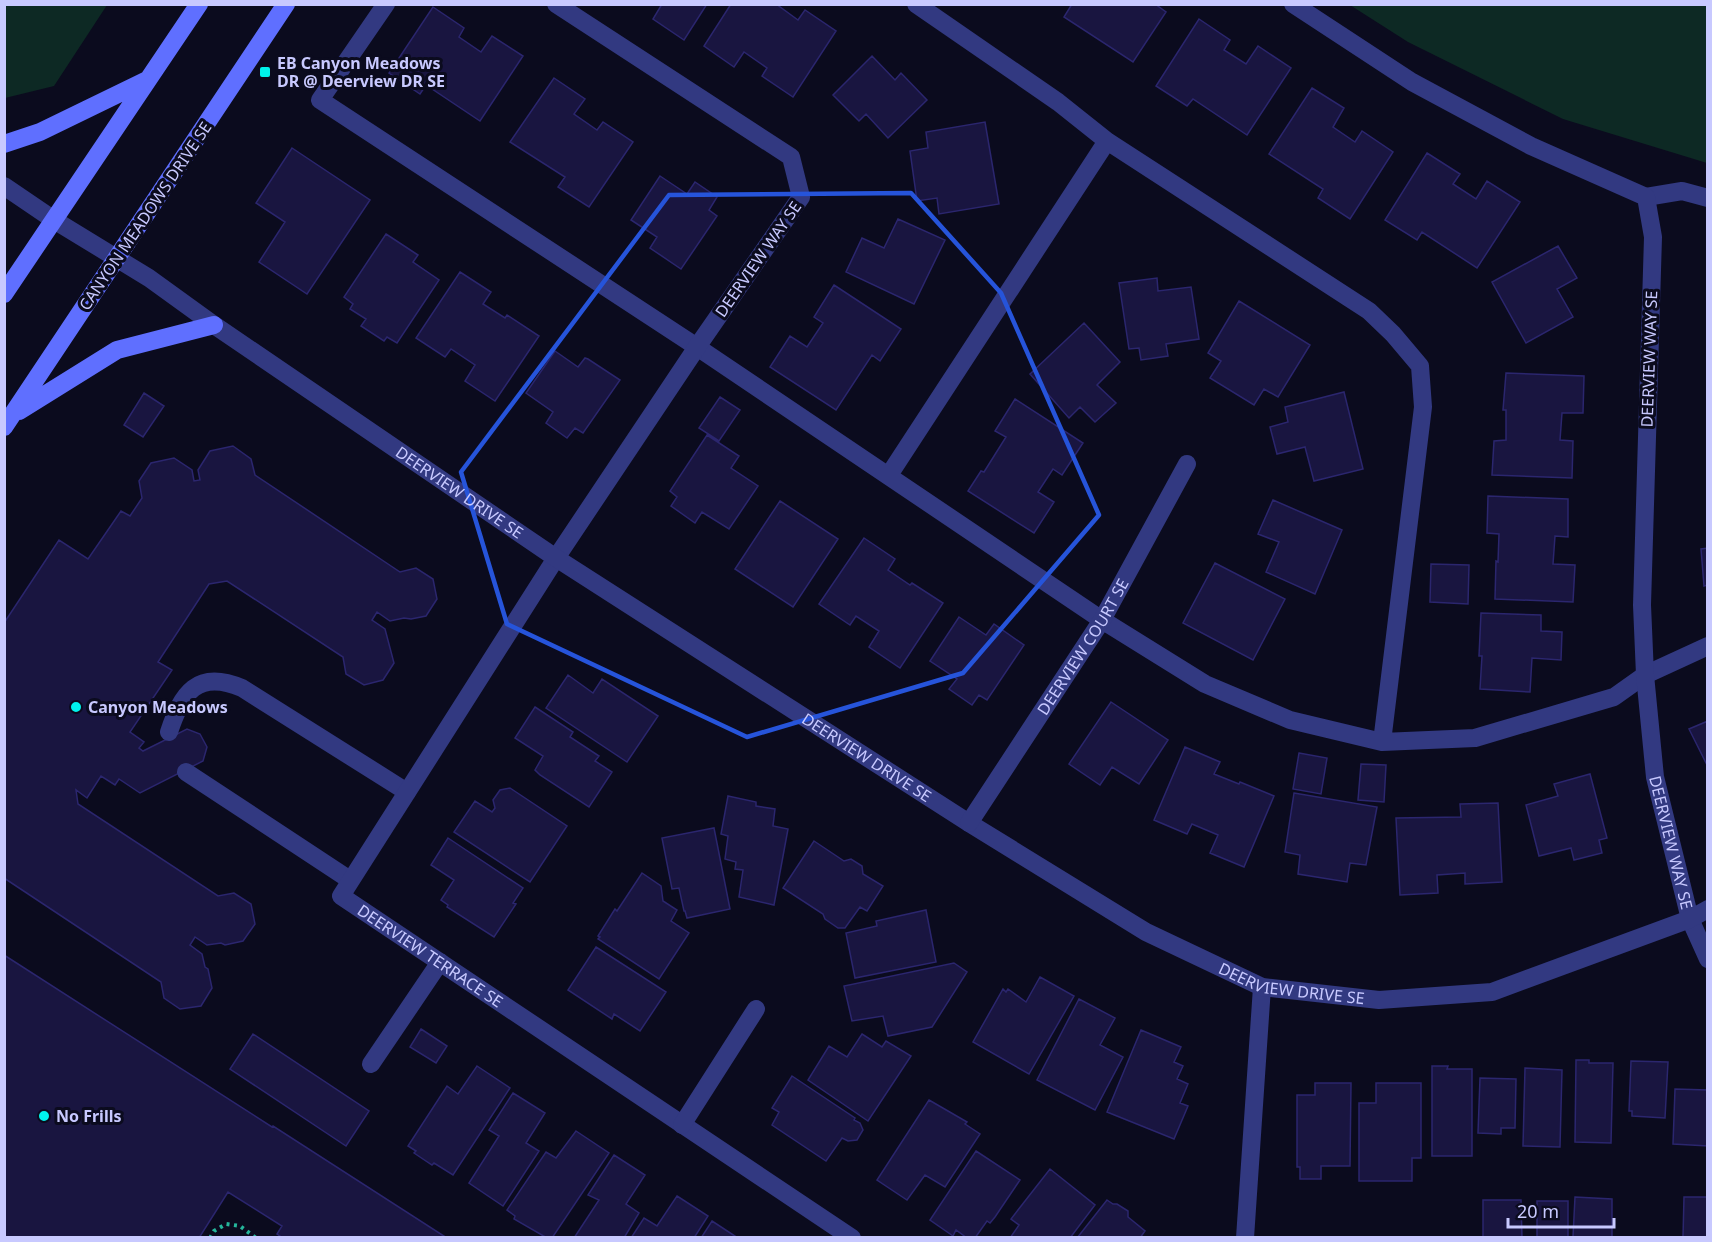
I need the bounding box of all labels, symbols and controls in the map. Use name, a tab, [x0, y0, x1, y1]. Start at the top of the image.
place label: EB Canyon Meadows DR @ Deerview DR SE	[277, 52, 445, 92]
marker: EB Canyon Meadows DR @ Deerview DR SE	[258, 65, 272, 79]
street label: CANYON MEADOWS DRIVE SE	[74, 117, 216, 315]
street label: DEERVIEW WAY SE	[710, 197, 806, 321]
street label: DEERVIEW WAY SE	[1636, 290, 1662, 428]
street label: DEERVIEW DRIVE SE	[391, 441, 528, 544]
street label: DEERVIEW COURT SE	[1032, 574, 1134, 719]
place label: Canyon Meadows	[88, 696, 228, 718]
marker: Canyon Meadows	[69, 700, 83, 714]
street label: DEERVIEW DRIVE SE	[798, 708, 936, 807]
street label: DEERVIEW WAY SE	[1644, 773, 1698, 912]
street label: DEERVIEW TERRACE SE	[353, 899, 507, 1012]
street label: DEERVIEW DRIVE SE	[1215, 957, 1366, 1009]
place label: No Frills	[56, 1105, 121, 1127]
marker: No Frills	[37, 1109, 51, 1123]
scale bar	[1508, 1191, 1614, 1229]
text: 20 m	[1517, 1199, 1559, 1223]

